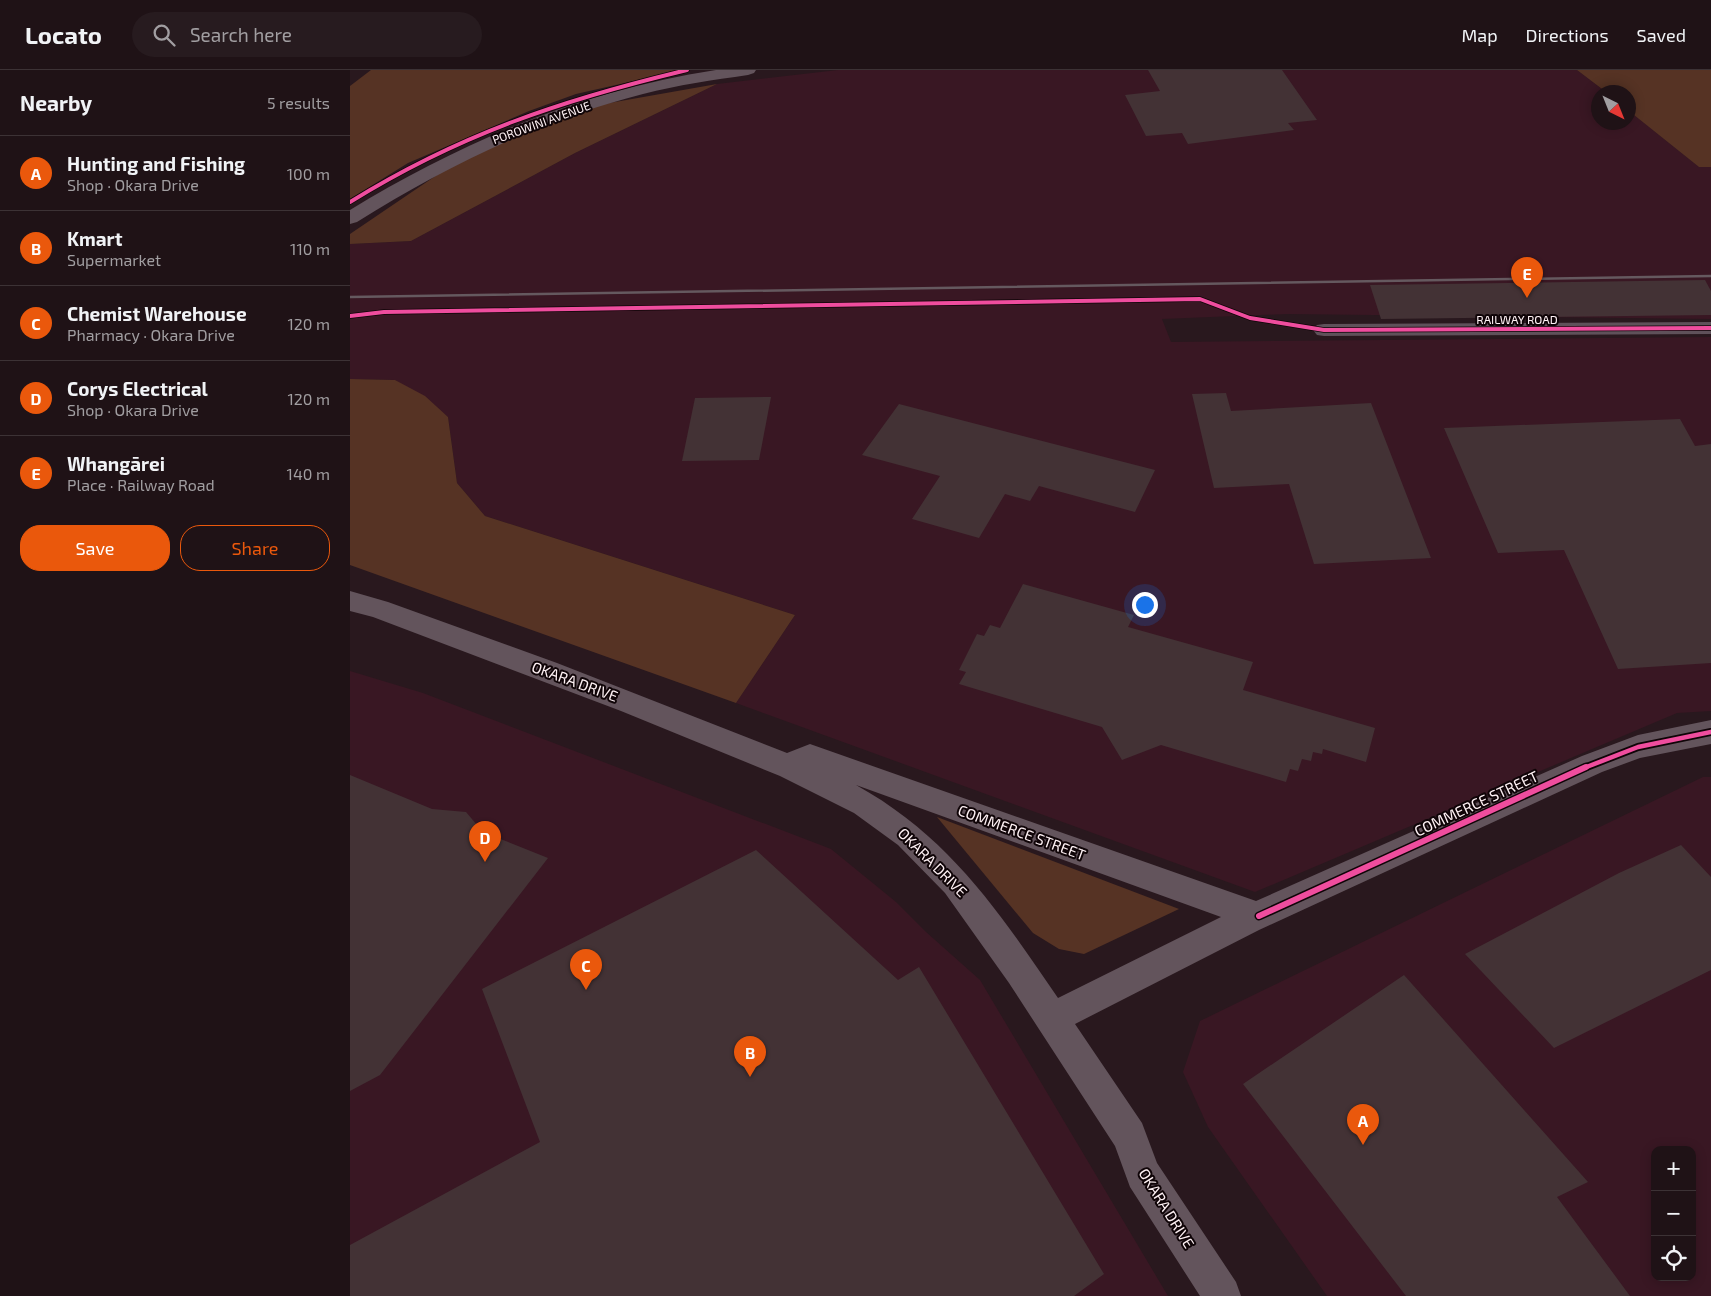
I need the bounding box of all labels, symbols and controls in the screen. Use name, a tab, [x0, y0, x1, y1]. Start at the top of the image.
search box	[132, 12, 482, 57]
text: Locato	[25, 20, 102, 49]
icon: search	[150, 21, 178, 49]
text: Search here	[190, 23, 292, 46]
text: Map	[1461, 24, 1498, 46]
text: Directions	[1526, 24, 1609, 46]
text: Saved	[1637, 24, 1686, 46]
north arrow	[1591, 85, 1636, 130]
text: Nearby	[20, 90, 92, 115]
text: 5 results	[267, 93, 330, 112]
street label: POROWINI AVENUE	[490, 98, 592, 146]
text: Hunting and Fishing	[67, 152, 245, 175]
text: A	[31, 164, 41, 183]
text: 100 m	[287, 164, 330, 183]
text: Shop · Okara Drive	[67, 175, 199, 194]
text: Kmart	[67, 227, 123, 250]
text: B	[31, 239, 41, 258]
text: 110 m	[290, 239, 330, 258]
text: Supermarket	[67, 250, 161, 269]
pin: E	[1511, 257, 1543, 298]
text: Chemist Warehouse	[67, 302, 247, 325]
street label: RAILWAY ROAD	[1476, 312, 1558, 326]
text: C	[31, 314, 41, 333]
text: 120 m	[287, 314, 330, 333]
text: Pharmacy · Okara Drive	[67, 325, 235, 344]
text: Corys Electrical	[67, 377, 208, 400]
text: D	[31, 389, 41, 408]
text: 120 m	[287, 389, 330, 408]
text: Shop · Okara Drive	[67, 400, 199, 419]
text: Whangārei	[67, 452, 165, 475]
text: E	[31, 464, 41, 483]
text: 140 m	[287, 464, 330, 483]
text: Place · Railway Road	[67, 475, 215, 494]
button: Save	[20, 525, 170, 571]
button: Share	[180, 525, 330, 571]
your location	[1132, 592, 1158, 618]
street label: OKARA DRIVE	[529, 657, 621, 705]
street label: COMMERCE STREET	[1411, 766, 1541, 840]
street label: COMMERCE STREET	[956, 801, 1089, 864]
pin: D	[469, 821, 501, 862]
street label: OKARA DRIVE	[895, 824, 971, 900]
pin: C	[570, 949, 602, 990]
pin: B	[734, 1036, 766, 1077]
pin: A	[1347, 1104, 1379, 1145]
map controls	[1651, 1146, 1696, 1281]
button: +	[1651, 1146, 1696, 1191]
street label: OKARA DRIVE	[1135, 1165, 1199, 1251]
button: −	[1651, 1191, 1696, 1236]
button: locate	[1651, 1236, 1696, 1281]

